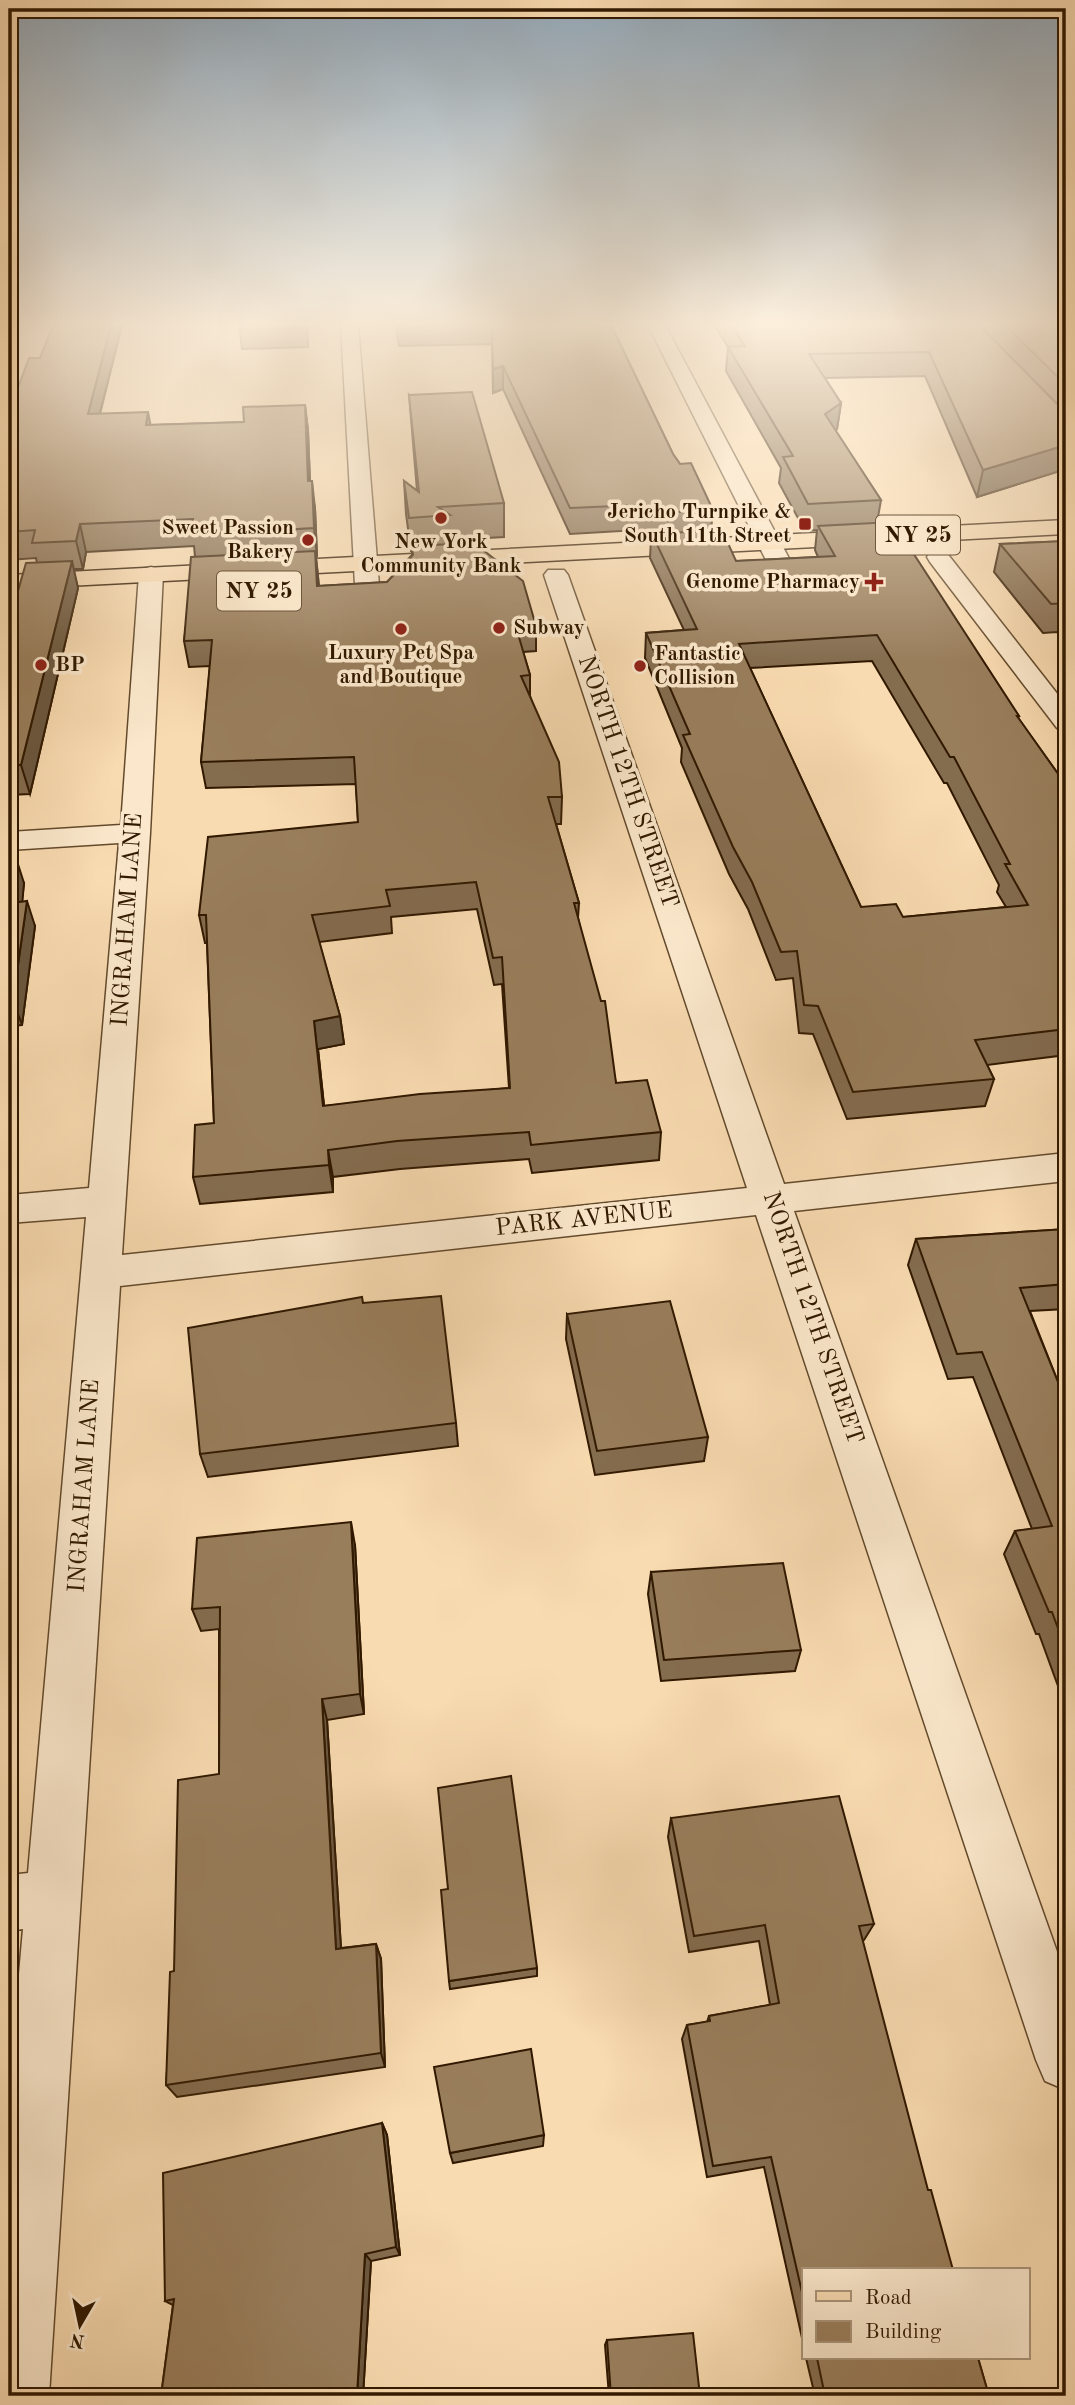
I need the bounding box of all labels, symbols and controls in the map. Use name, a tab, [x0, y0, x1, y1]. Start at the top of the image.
place label: Jericho Turnpike & South 11th Street	[607, 502, 791, 547]
marker: New York Community Bank	[433, 510, 449, 526]
marker: Jericho Turnpike & South 11th Street	[797, 516, 813, 532]
road number: NY 25	[876, 516, 960, 554]
place label: Sweet Passion Bakery	[161, 518, 294, 563]
marker: Sweet Passion Bakery	[300, 532, 316, 548]
place label: New York Community Bank	[360, 532, 522, 577]
road number: NY 25	[217, 572, 301, 610]
place label: Genome Pharmacy	[686, 572, 860, 593]
marker: Genome Pharmacy	[866, 574, 882, 590]
place label: Subway	[513, 618, 585, 639]
marker: Subway	[491, 620, 507, 636]
marker: Luxury Pet Spa and Boutique	[393, 621, 409, 637]
place label: Luxury Pet Spa and Boutique	[328, 643, 474, 688]
place label: Fantastic Collision	[654, 644, 741, 689]
street label: NORTH 12TH STREET	[572, 653, 682, 911]
place label: BP	[55, 655, 85, 676]
marker: BP	[33, 657, 49, 673]
marker: Fantastic Collision	[632, 658, 648, 674]
street label: INGRAHAM LANE	[109, 812, 147, 1028]
street label: NORTH 12TH STREET	[757, 1189, 867, 1447]
street label: PARK AVENUE	[494, 1199, 674, 1241]
street label: INGRAHAM LANE	[66, 1378, 104, 1594]
legend	[802, 2268, 1030, 2360]
text: Road	[865, 2288, 912, 2309]
north arrow	[46, 2290, 116, 2360]
text: Building	[865, 2322, 942, 2343]
text: N	[69, 2329, 86, 2350]

